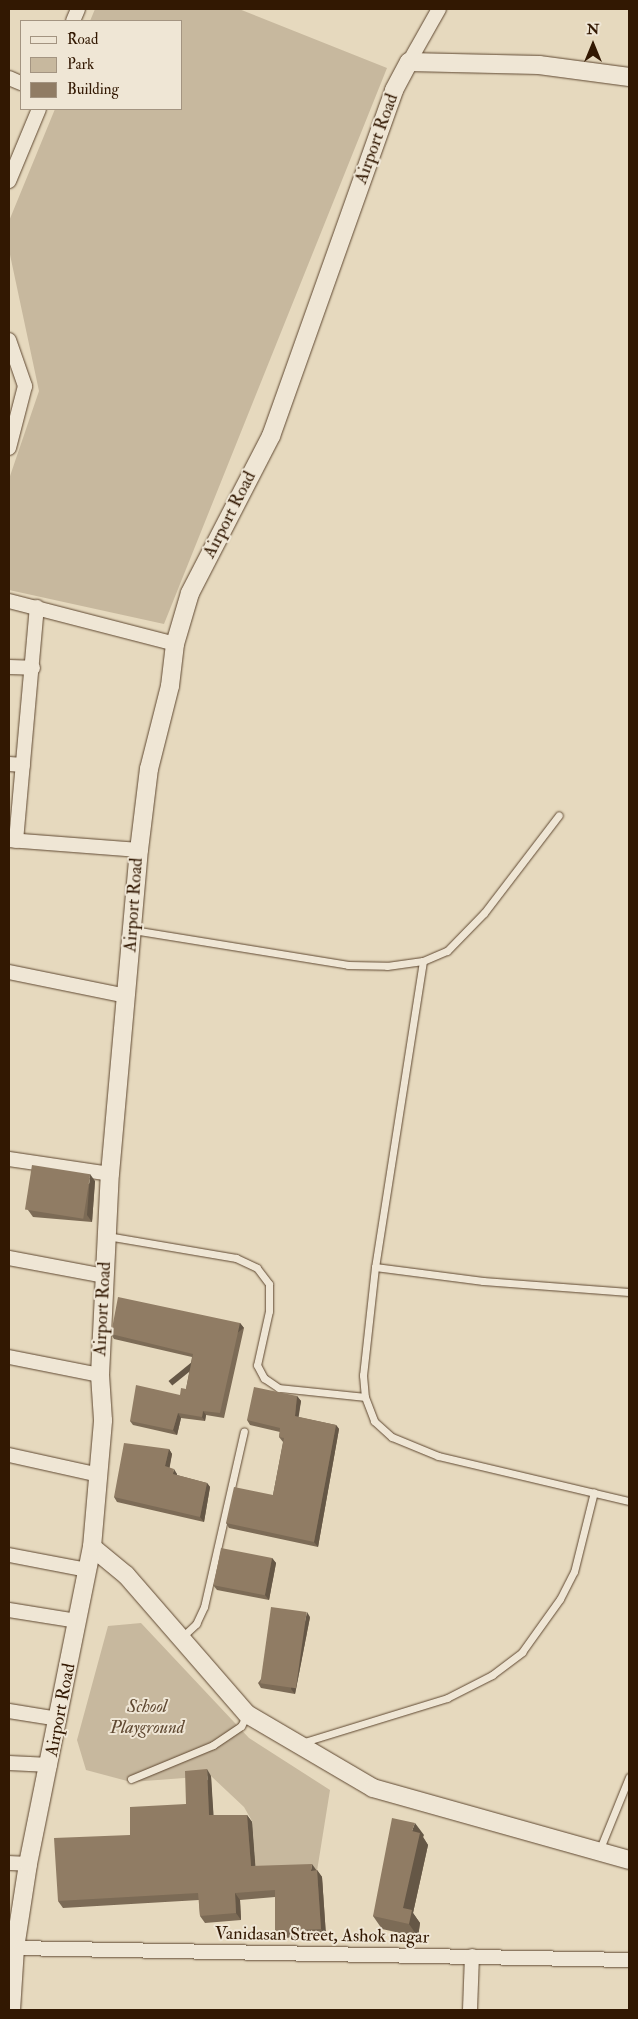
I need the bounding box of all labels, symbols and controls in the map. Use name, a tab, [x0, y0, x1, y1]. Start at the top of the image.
legend	[20, 20, 182, 110]
north arrow	[568, 20, 618, 70]
text: N	[587, 21, 599, 38]
text: Road	[67, 30, 98, 49]
text: Park	[67, 55, 94, 74]
text: Building	[67, 80, 119, 99]
street label: Airport Road	[351, 91, 403, 187]
street label: Airport Road	[199, 468, 261, 562]
street label: Airport Road	[120, 857, 148, 953]
street label: Airport Road	[90, 1261, 116, 1357]
street label: Airport Road	[41, 1661, 81, 1759]
park label: School Playground	[110, 1697, 184, 1740]
street label: Vanidasan Street, Ashok nagar	[215, 1923, 429, 1949]

